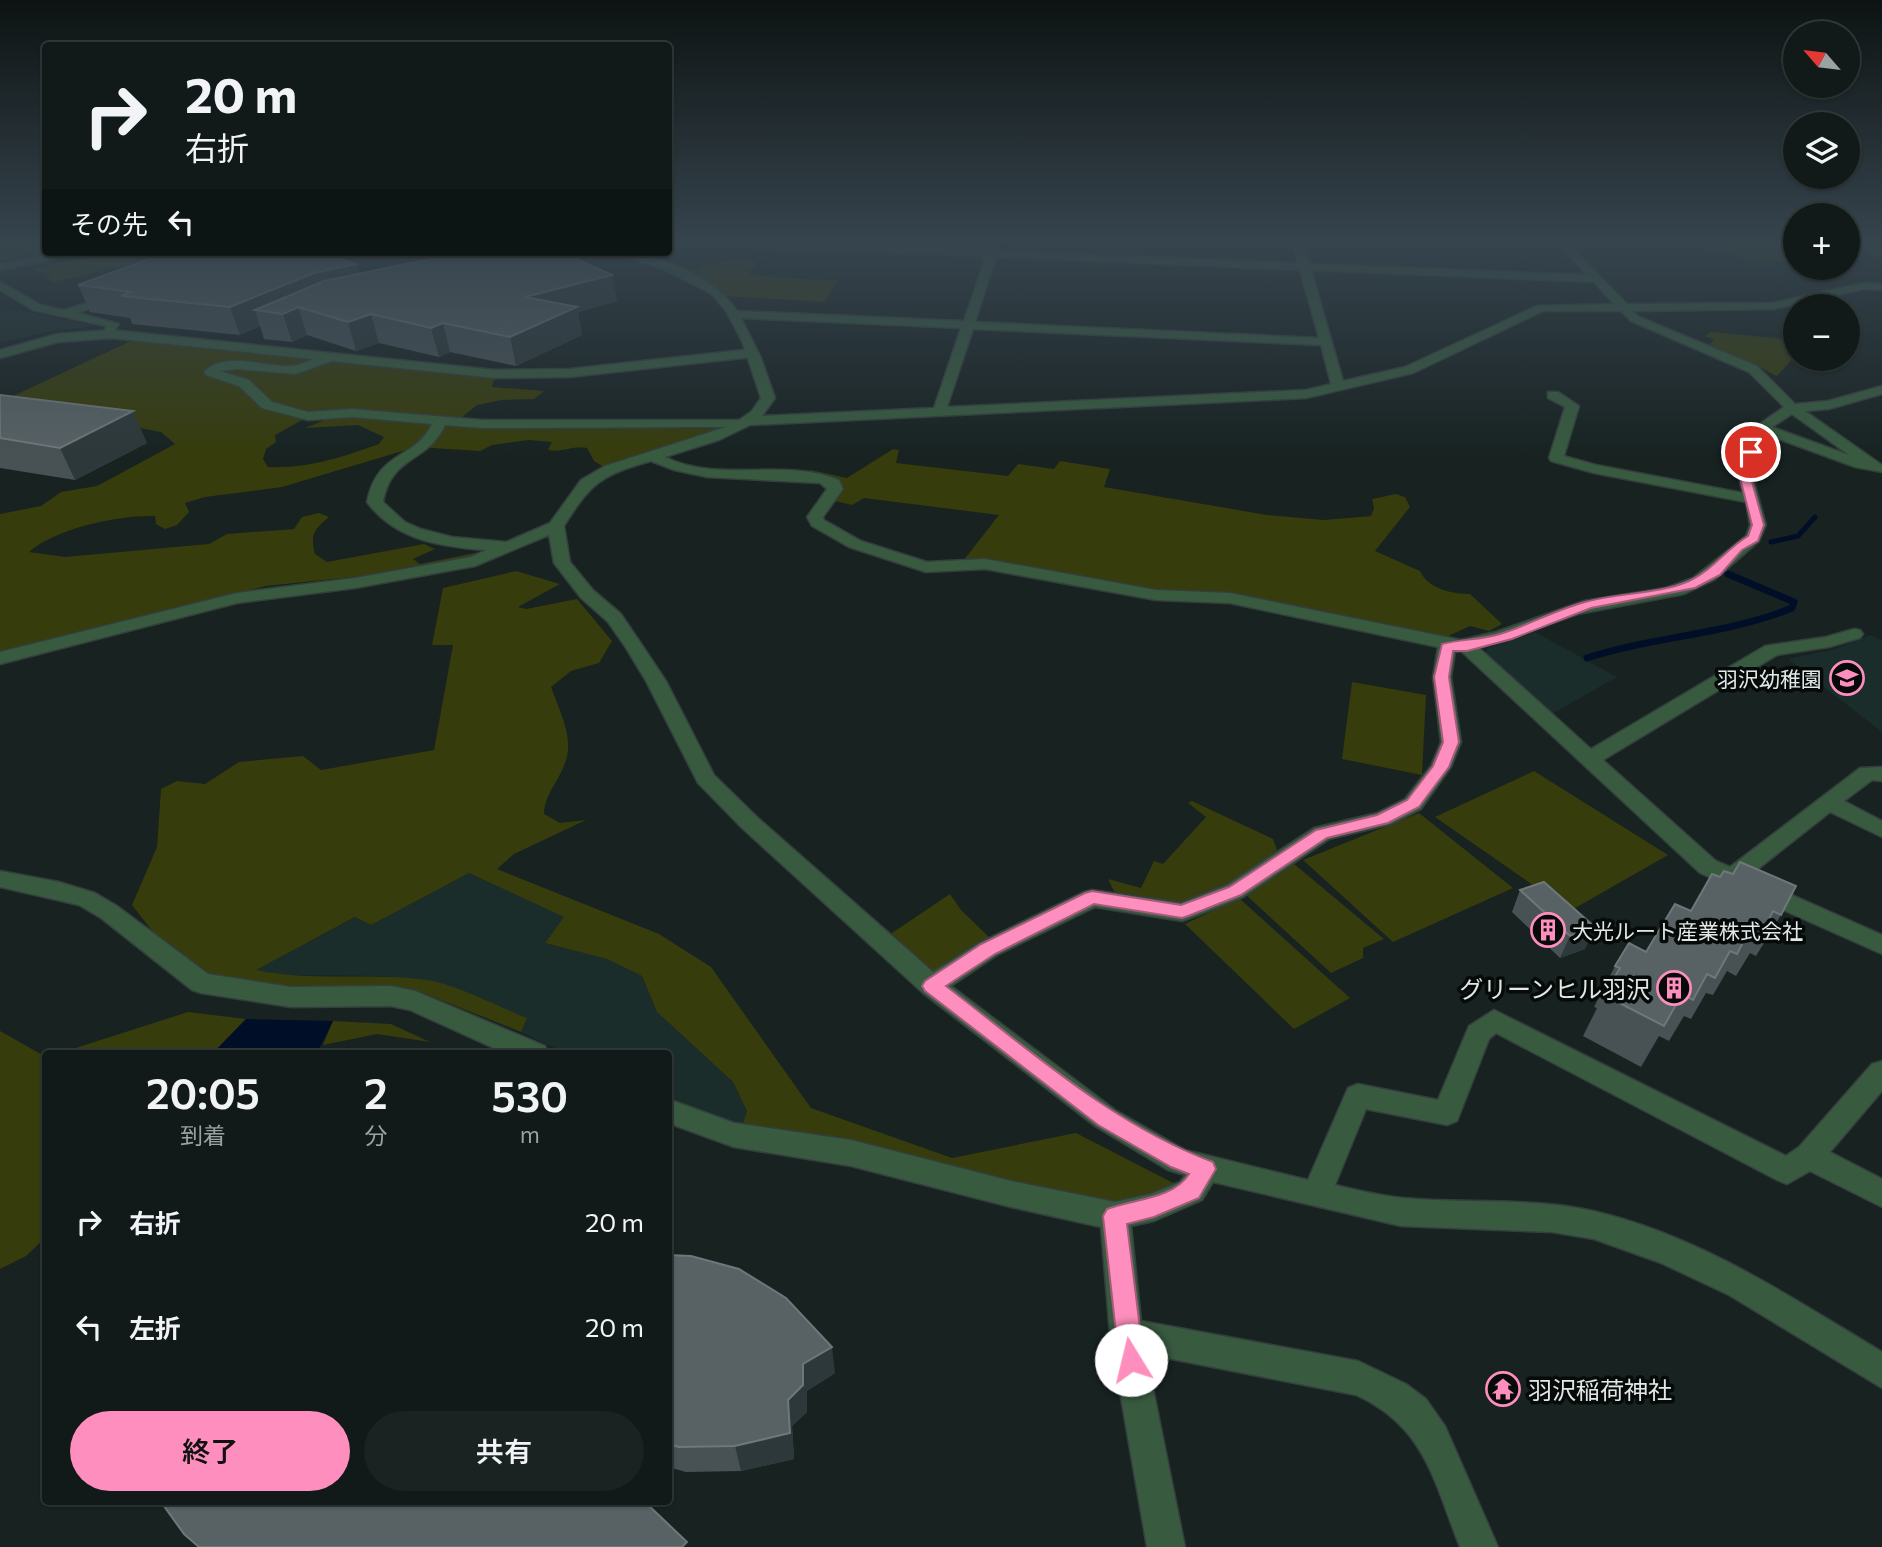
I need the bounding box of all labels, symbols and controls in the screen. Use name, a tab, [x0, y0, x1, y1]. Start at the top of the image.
north arrow	[1783, 21, 1860, 98]
map controls	[1783, 21, 1860, 371]
text: 20 m	[185, 63, 297, 123]
icon: right	[70, 70, 161, 161]
button: layers	[1783, 112, 1860, 189]
text: 右折	[185, 127, 249, 167]
icon: left	[162, 203, 200, 241]
button: +	[1783, 203, 1860, 280]
text: その先	[70, 208, 148, 239]
button: −	[1783, 294, 1860, 371]
pin	[1721, 422, 1781, 482]
icon: arrive	[1732, 433, 1770, 471]
school or university icon: 羽沢幼稚園	[1828, 659, 1866, 697]
place label: 羽沢幼稚園	[1717, 666, 1822, 691]
building icon: 大光ルート産業株式会社	[1529, 911, 1567, 949]
place label: 大光ルート産業株式会社	[1572, 918, 1803, 943]
building icon: グリーンヒル羽沢	[1655, 969, 1693, 1007]
place label: グリーンヒル羽沢	[1459, 974, 1650, 1003]
text: 20:05	[146, 1066, 260, 1118]
text: 2	[364, 1066, 388, 1118]
text: 530	[492, 1069, 568, 1121]
text: m	[520, 1120, 540, 1148]
text: 到着	[180, 1121, 226, 1149]
text: 分	[364, 1121, 387, 1149]
icon: right	[70, 1203, 108, 1241]
text: 20 m	[585, 1206, 644, 1237]
text: 右折	[129, 1207, 181, 1238]
icon: left	[70, 1308, 108, 1346]
text: 20 m	[585, 1311, 644, 1342]
text: 左折	[129, 1312, 181, 1343]
position arrow	[1094, 1323, 1168, 1397]
temple icon: 羽沢稲荷神社	[1484, 1370, 1522, 1408]
place label: 羽沢稲荷神社	[1528, 1375, 1672, 1404]
button: 終了	[70, 1411, 350, 1491]
button: 共有	[364, 1411, 644, 1491]

